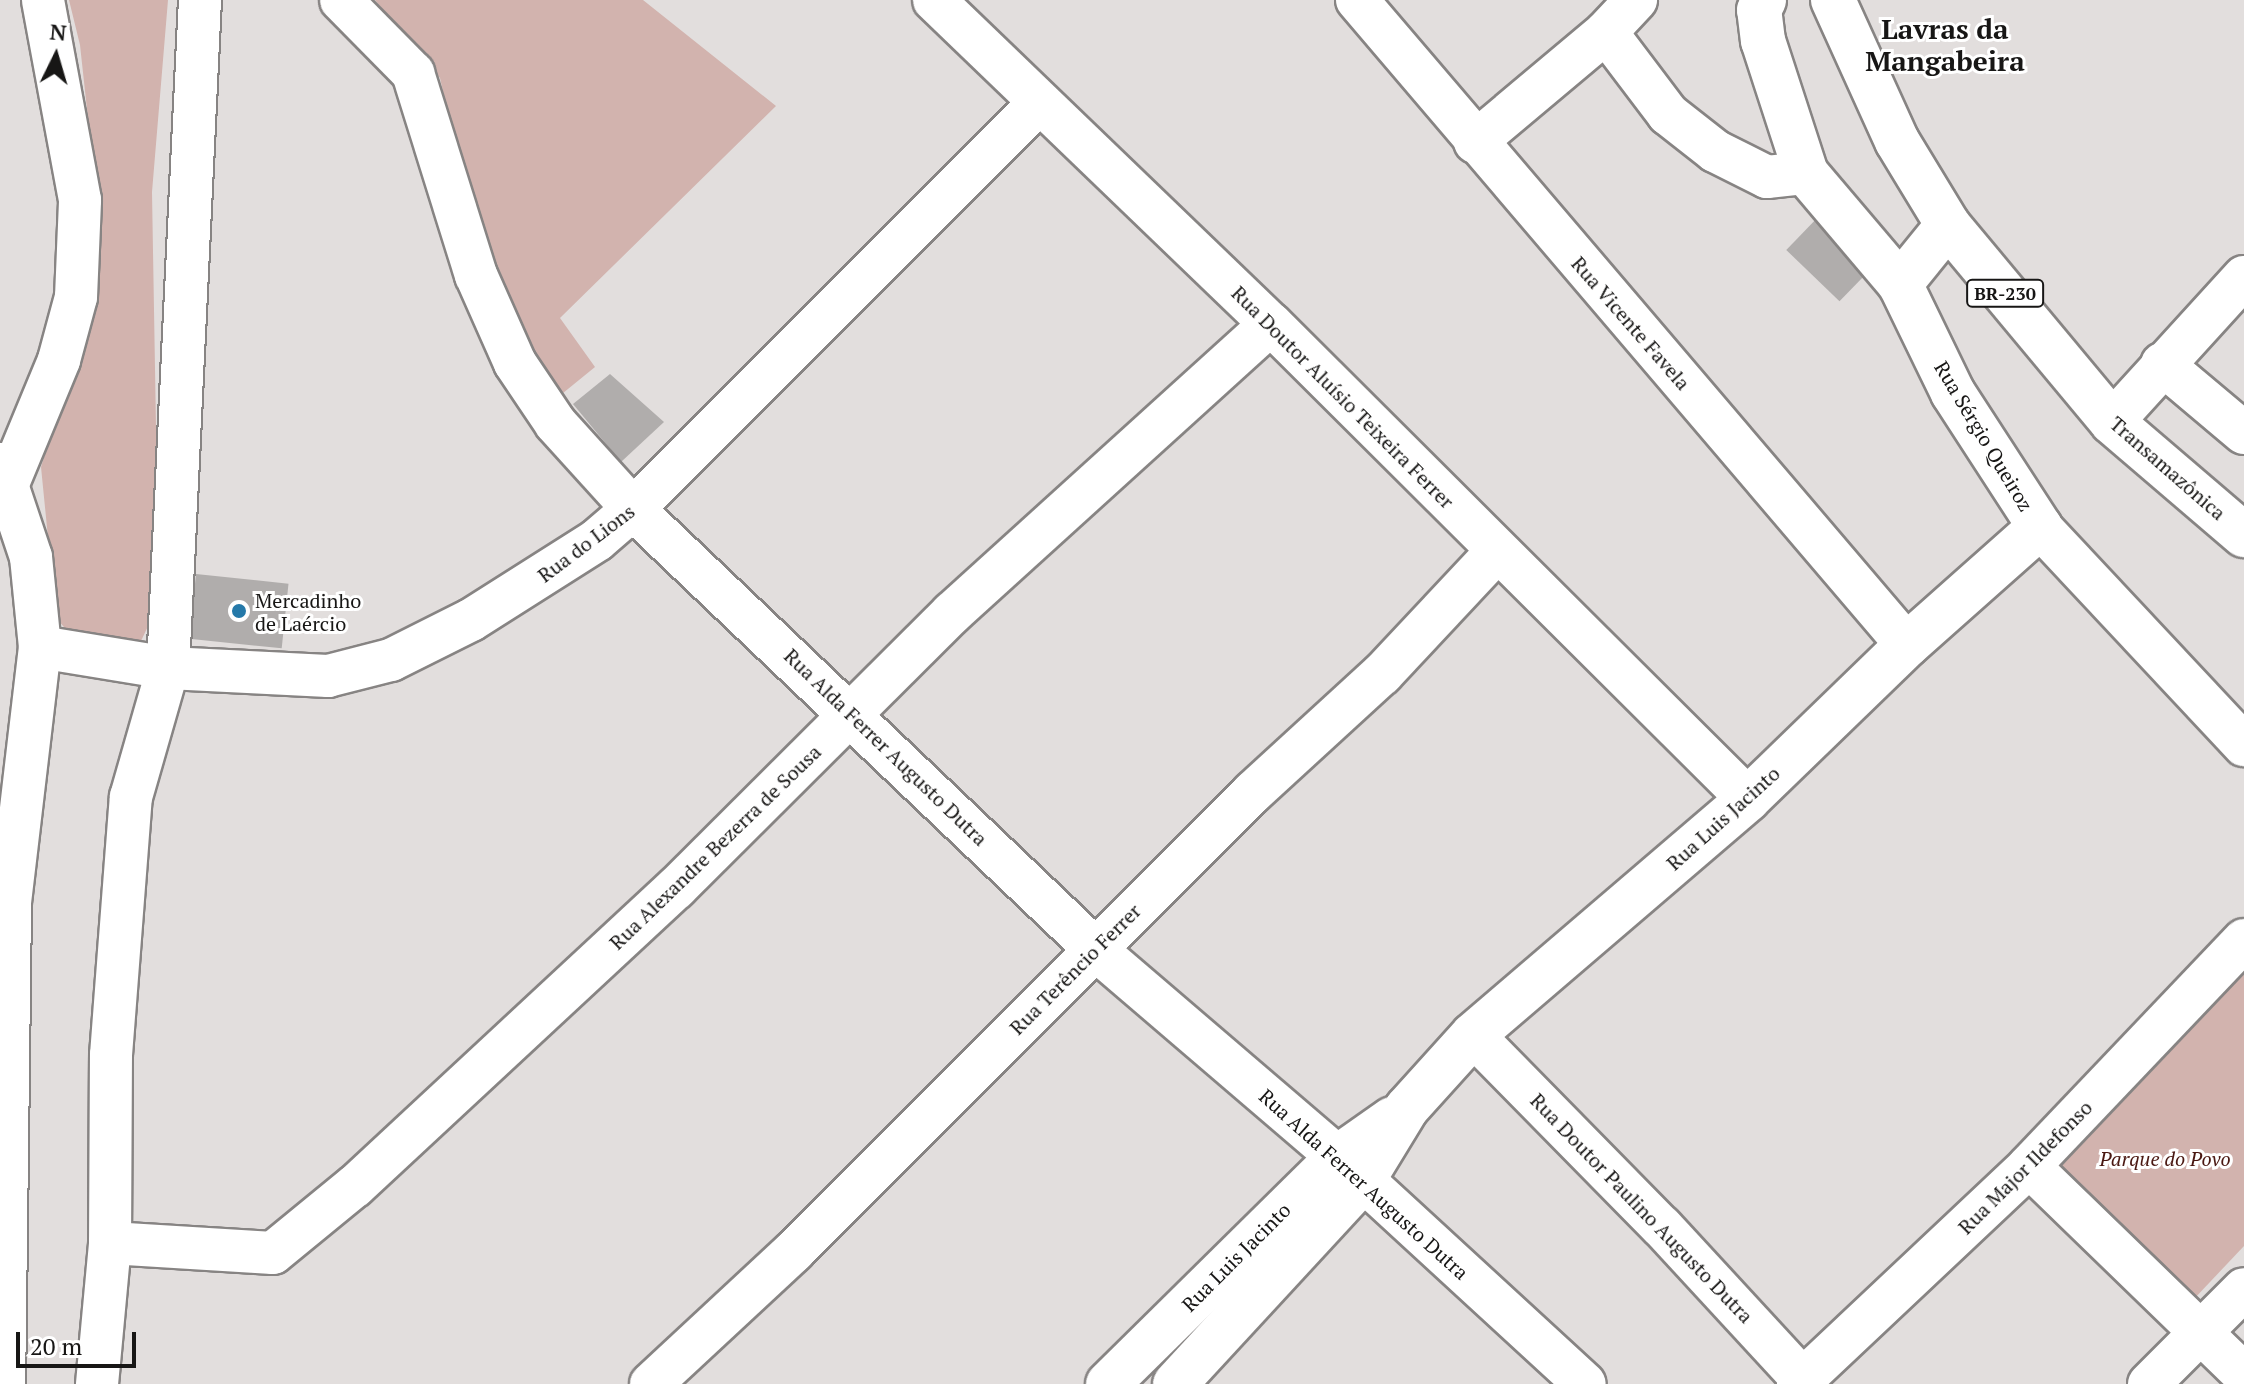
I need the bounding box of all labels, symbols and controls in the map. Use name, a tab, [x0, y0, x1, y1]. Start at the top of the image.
district label: Lavras da Mangabeira	[1865, 12, 2025, 78]
north arrow	[16, 16, 96, 96]
text: N	[49, 16, 68, 47]
street label: Rua Vicente Favela	[1566, 251, 1696, 395]
road number: BR-230	[1965, 279, 2045, 307]
street label: Rua Doutor Aluísio Teixeira Ferrer	[1227, 281, 1459, 513]
street label: Rua Sérgio Queiroz	[1930, 357, 2038, 515]
street label: Transamazônica	[2105, 411, 2231, 525]
street label: Rua do Lions	[533, 499, 639, 587]
place label: Mercadinho de Laércio	[255, 588, 361, 635]
marker: Mercadinho de Laércio	[230, 602, 248, 620]
street label: Rua Alda Ferrer Augusto Dutra	[779, 643, 993, 851]
street label: Rua Alexandre Bezerra de Sousa	[604, 739, 826, 955]
street label: Rua Luis Jacinto	[1662, 761, 1784, 875]
street label: Rua Terêncio Ferrer	[1005, 899, 1145, 1039]
street label: Rua Alda Ferrer Augusto Dutra	[1254, 1083, 1474, 1285]
street label: Rua Doutor Paulino Augusto Dutra	[1526, 1088, 1758, 1328]
street label: Rua Major Ildefonso	[1953, 1095, 2097, 1239]
park label: Parque do Povo	[2099, 1146, 2231, 1170]
street label: Rua Luis Jacinto	[1177, 1198, 1295, 1316]
scale bar	[20, 1316, 140, 1366]
text: 20 m	[30, 1330, 82, 1362]

